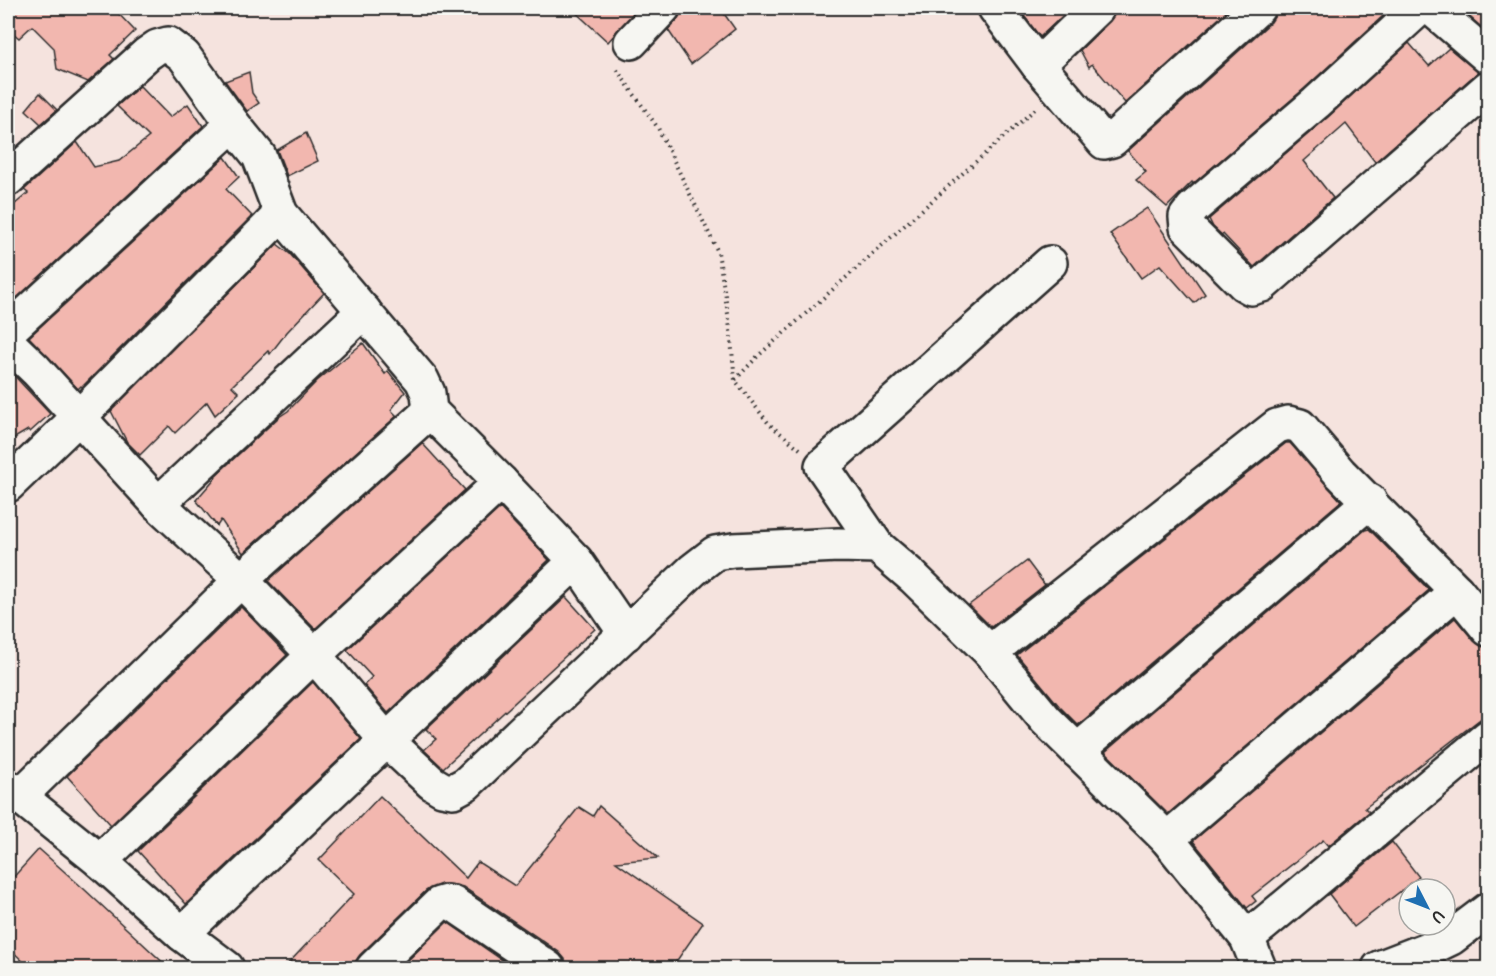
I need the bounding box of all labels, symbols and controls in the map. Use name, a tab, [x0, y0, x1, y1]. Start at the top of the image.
north arrow	[1397, 877, 1457, 937]
text: U	[1426, 906, 1448, 927]

